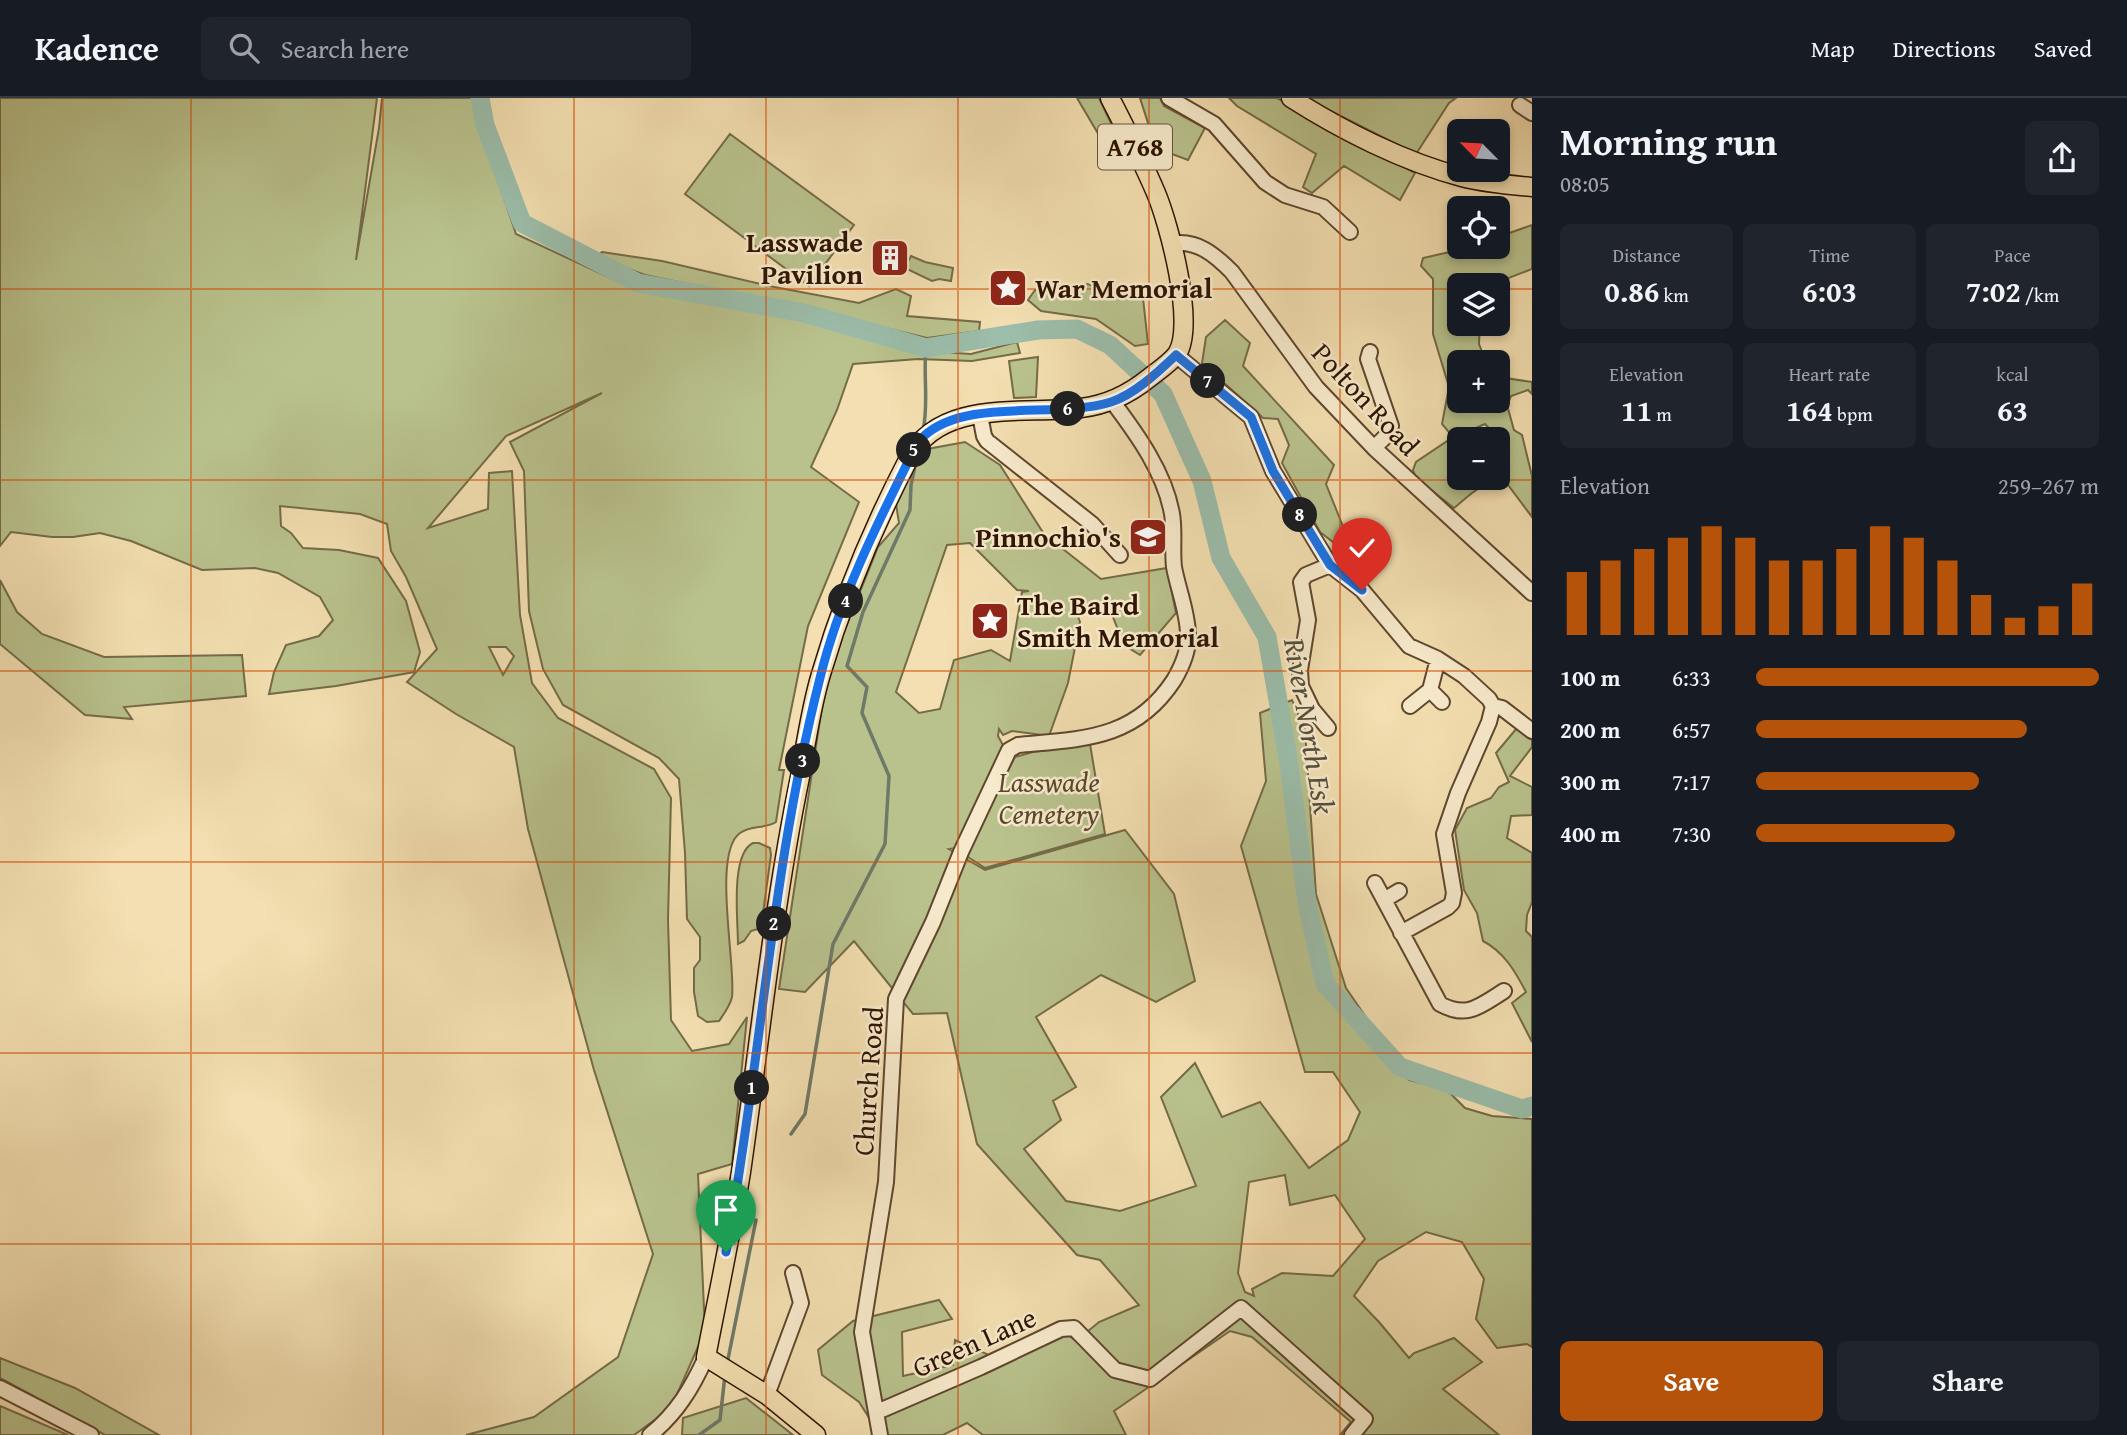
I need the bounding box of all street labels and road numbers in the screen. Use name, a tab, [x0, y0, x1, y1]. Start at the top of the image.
road number: A768	[1098, 124, 1172, 170]
street label: Polton Road	[1303, 333, 1430, 465]
street label: Church Road	[842, 1005, 893, 1157]
street label: Green Lane	[905, 1296, 1042, 1387]

